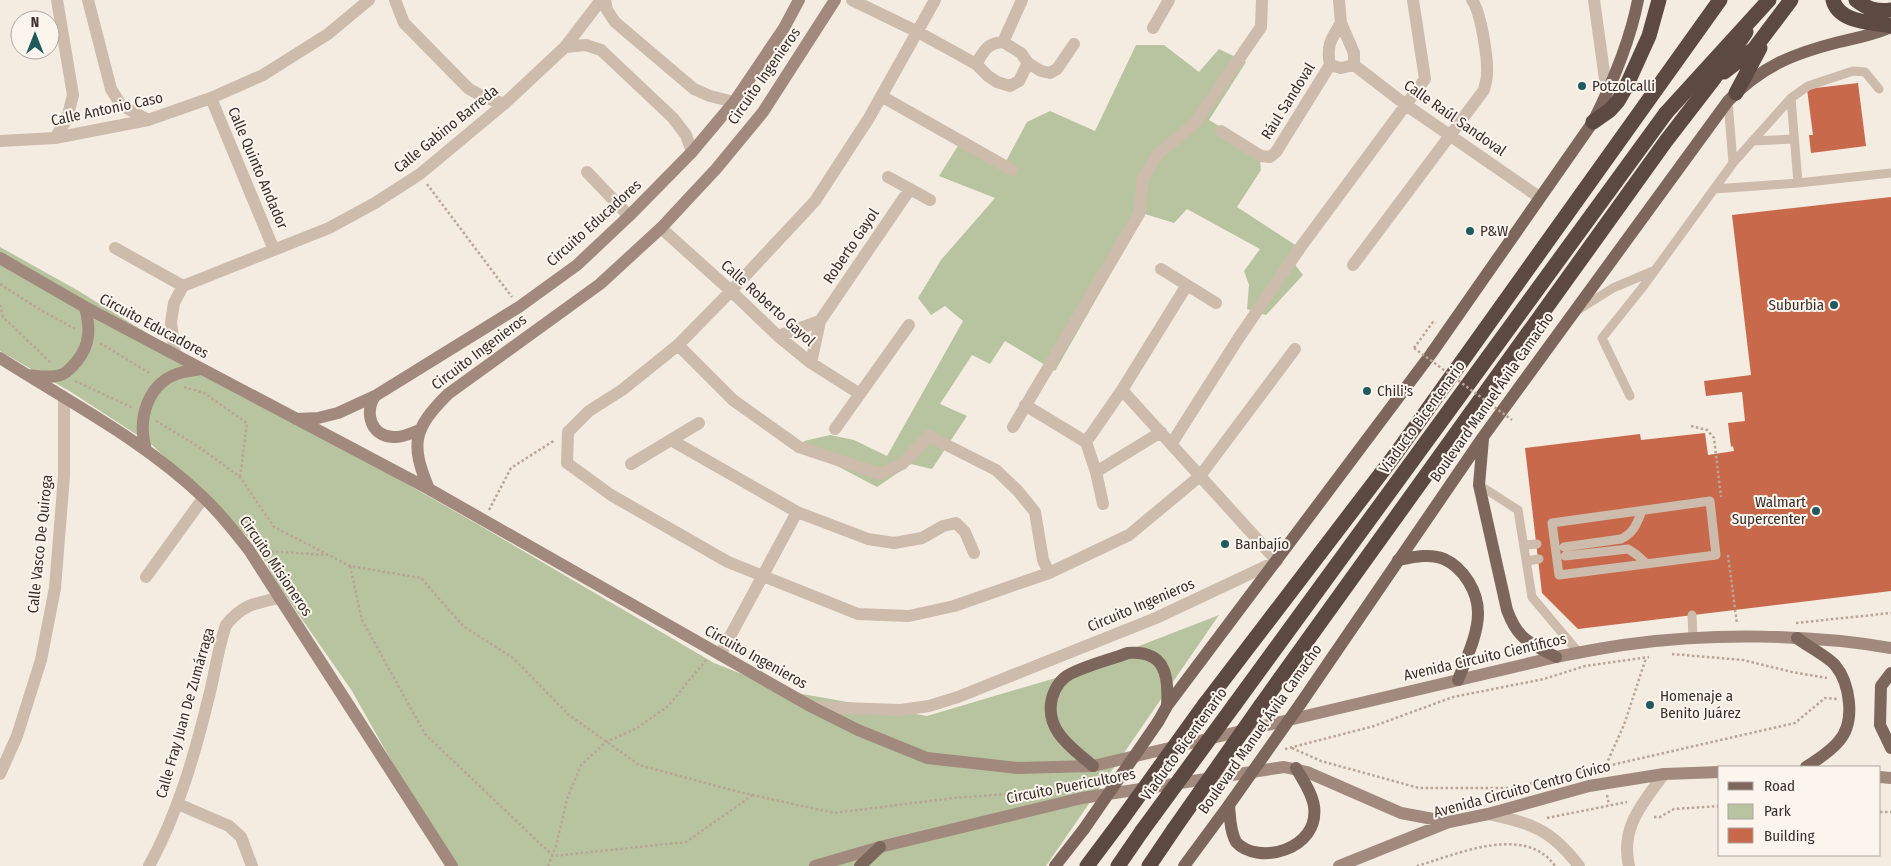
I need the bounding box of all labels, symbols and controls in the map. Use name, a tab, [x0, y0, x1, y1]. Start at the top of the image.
north arrow	[10, 10, 60, 60]
text: N	[31, 14, 39, 31]
street label: Circuito Ingenieros	[724, 24, 804, 128]
street label: Rául Sandoval	[1257, 59, 1319, 143]
street label: Calle Raúl Sandoval	[1401, 76, 1509, 160]
place label: Potzolcalli	[1592, 77, 1655, 95]
marker: Potzolcalli	[1576, 80, 1588, 92]
street label: Calle Gabino Barreda	[390, 81, 502, 177]
street label: Calle Antonio Caso	[49, 88, 165, 130]
street label: Calle Quinto Andador	[224, 104, 292, 232]
street label: Circuito Educadores	[543, 176, 645, 270]
street label: Roberto Gayol	[819, 205, 883, 287]
place label: P&W	[1480, 222, 1508, 240]
marker: P&W	[1464, 225, 1476, 237]
street label: Calle Roberto Gayol	[717, 256, 819, 350]
street label: Circuito Educadores	[96, 290, 212, 362]
place label: Suburbia	[1769, 296, 1824, 314]
marker: Suburbia	[1828, 299, 1840, 311]
street label: Boulevard Manuel Ávila Camacho	[1426, 309, 1558, 485]
street label: Circuito Ingenieros	[428, 310, 530, 394]
street label: Viaducto Bicentenario	[1375, 357, 1469, 477]
place label: Chili's	[1377, 382, 1413, 400]
marker: Chili's	[1361, 385, 1373, 397]
street label: Calle Vasco De Quiroga	[24, 474, 56, 614]
place label: Walmart Supercenter	[1732, 493, 1807, 528]
marker: Walmart Supercenter	[1810, 505, 1822, 517]
street label: Circuito Misioneros	[236, 512, 316, 620]
place label: Banbajío	[1235, 535, 1289, 553]
marker: Banbajío	[1219, 538, 1231, 550]
street label: Circuito Ingenieros	[1085, 574, 1197, 636]
street label: Circuito Ingenieros	[702, 621, 810, 693]
street label: Calle Fray Juan De Zumárraga	[152, 626, 218, 800]
street label: Avenida Circuito Científicos	[1402, 630, 1568, 684]
street label: Boulevard Manuel Ávila Camacho	[1194, 641, 1326, 817]
street label: Viaducto Bicentenario	[1137, 684, 1231, 804]
place label: Homenaje a Benito Juárez	[1660, 687, 1741, 722]
marker: Homenaje a Benito Juárez	[1644, 699, 1656, 711]
street label: Avenida Circuito Centro Cívico	[1432, 757, 1613, 821]
street label: Circuito Puericultores	[1005, 765, 1137, 807]
legend	[1718, 766, 1881, 856]
text: Road	[1764, 777, 1795, 795]
text: Park	[1764, 802, 1791, 820]
text: Building	[1764, 827, 1815, 845]

